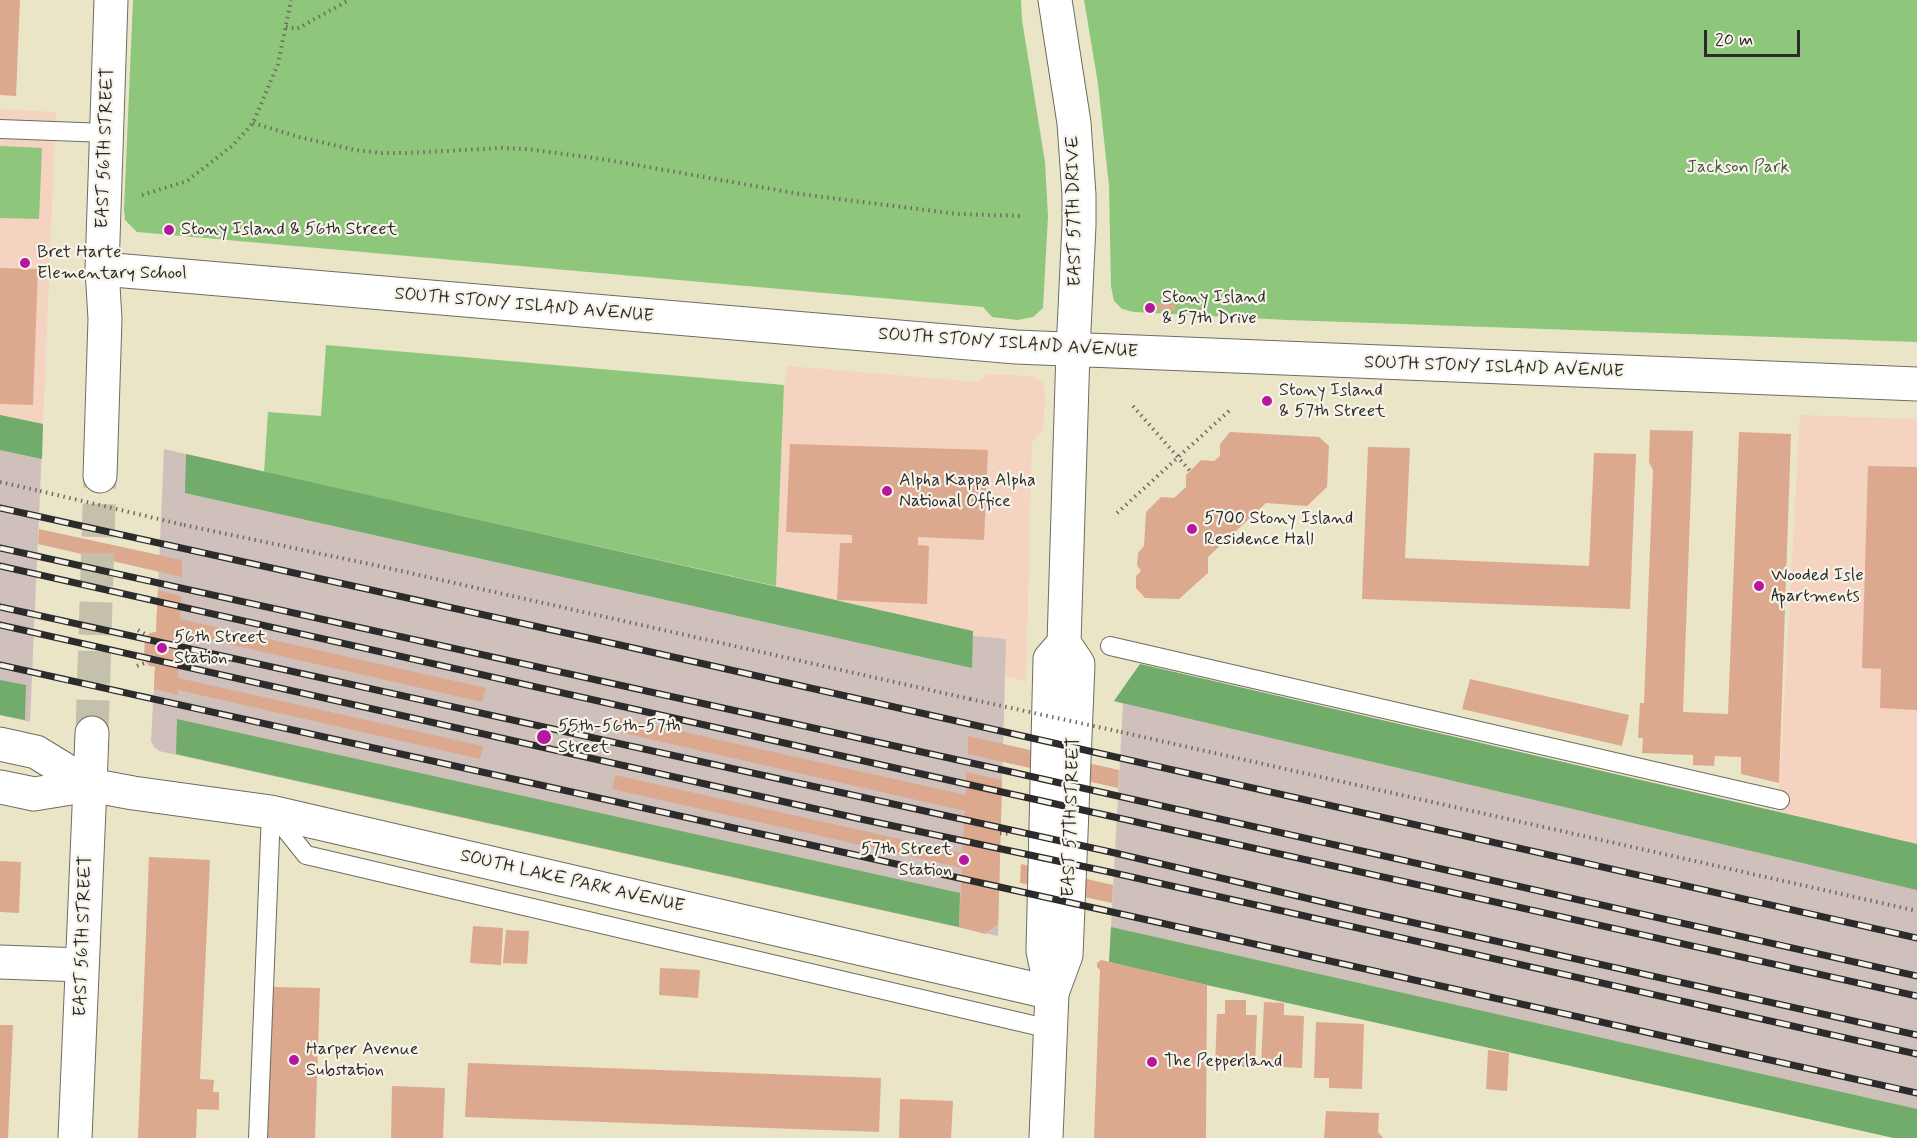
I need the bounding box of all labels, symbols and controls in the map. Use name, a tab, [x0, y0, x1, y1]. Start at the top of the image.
scale bar	[1707, 18, 1803, 56]
text: 20 m	[1715, 28, 1753, 52]
street label: EAST 56TH STREET	[92, 67, 120, 229]
street label: EAST 57TH DRIVE	[1063, 135, 1087, 287]
park label: Jackson Park	[1687, 157, 1789, 179]
place label: Stony Island & 56th Street	[181, 219, 397, 241]
marker: Stony Island & 56th Street	[162, 223, 176, 237]
place label: Bret Harte Elementary School	[37, 242, 187, 284]
marker: Bret Harte Elementary School	[18, 256, 32, 270]
street label: SOUTH STONY ISLAND AVENUE	[394, 284, 654, 328]
place label: Stony Island & 57th Drive	[1162, 287, 1266, 330]
marker: Stony Island & 57th Drive	[1143, 301, 1157, 315]
street label: SOUTH STONY ISLAND AVENUE	[878, 324, 1138, 364]
street label: SOUTH STONY ISLAND AVENUE	[1364, 353, 1624, 383]
place label: Stony Island & 57th Street	[1279, 380, 1386, 422]
marker: Stony Island & 57th Street	[1260, 394, 1274, 408]
place label: Alpha Kappa Alpha National Office	[899, 470, 1036, 512]
marker: Alpha Kappa Alpha National Office	[880, 484, 894, 498]
place label: 5700 Stony Island Residence Hall	[1204, 508, 1353, 550]
marker: 5700 Stony Island Residence Hall	[1185, 522, 1199, 536]
place label: Wooded Isle Apartments	[1771, 565, 1864, 608]
marker: Wooded Isle Apartments	[1752, 579, 1766, 593]
place label: 56th Street Station	[174, 627, 266, 670]
marker: 56th Street Station	[155, 641, 169, 655]
place label: 55th-56th-57th Street	[558, 716, 681, 758]
marker: 55th-56th-57th Street	[535, 728, 553, 746]
street label: EAST 57TH STREET	[1058, 736, 1086, 898]
place label: 57th Street Station	[861, 839, 952, 882]
street label: SOUTH LAKE PARK AVENUE	[458, 846, 686, 918]
marker: 57th Street Station	[957, 853, 971, 867]
street label: EAST 56TH STREET	[70, 855, 98, 1017]
place label: Harper Avenue Substation	[306, 1039, 419, 1082]
place label: The Pepperland	[1164, 1051, 1282, 1073]
marker: Harper Avenue Substation	[287, 1053, 301, 1067]
marker: The Pepperland	[1145, 1055, 1159, 1069]

